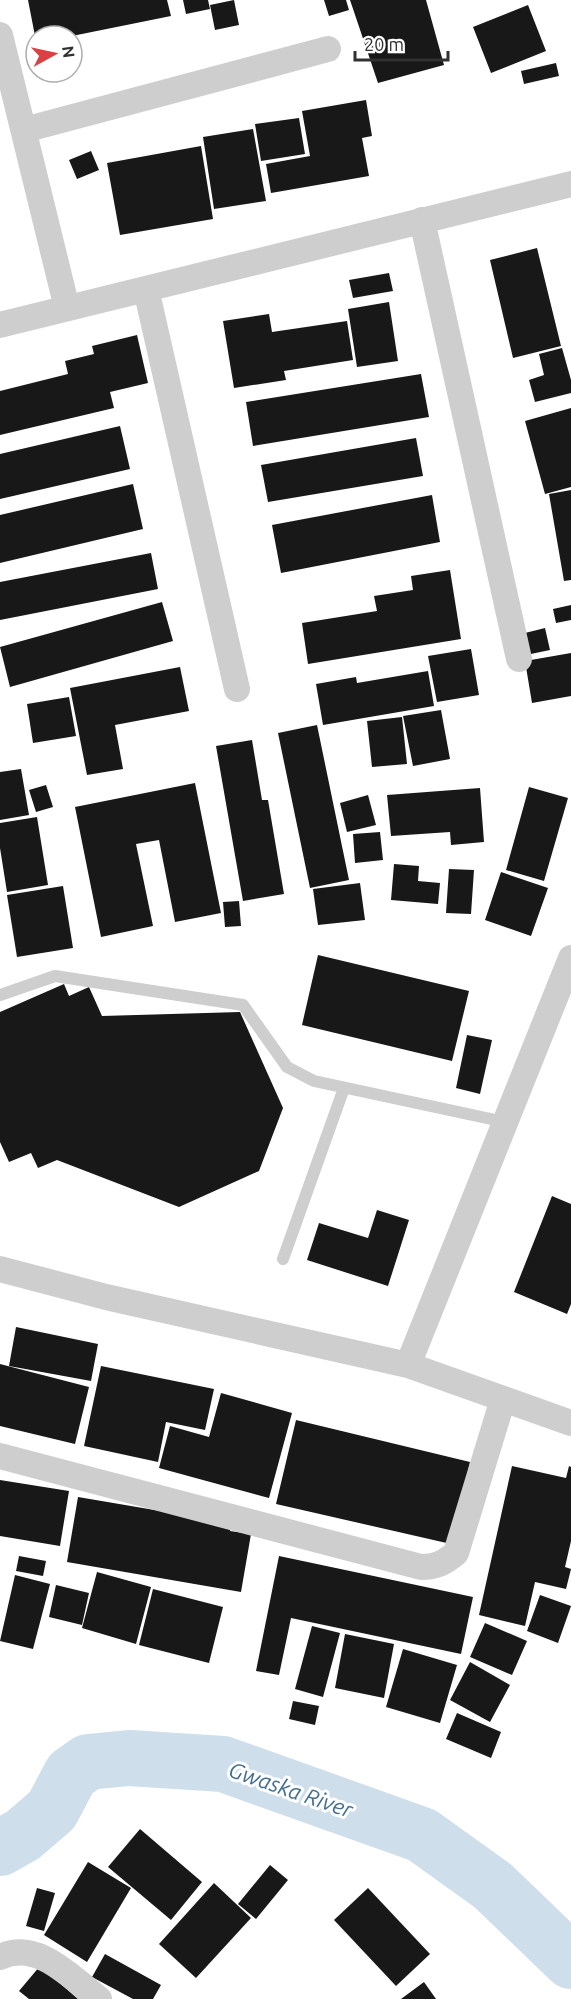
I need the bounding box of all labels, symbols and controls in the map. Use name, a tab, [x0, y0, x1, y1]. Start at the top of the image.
north arrow	[24, 24, 84, 84]
scale bar	[355, 24, 448, 62]
text: 20 m	[364, 34, 404, 54]
text: N	[59, 45, 79, 59]
water label: Gwaska River	[226, 1756, 357, 1822]

